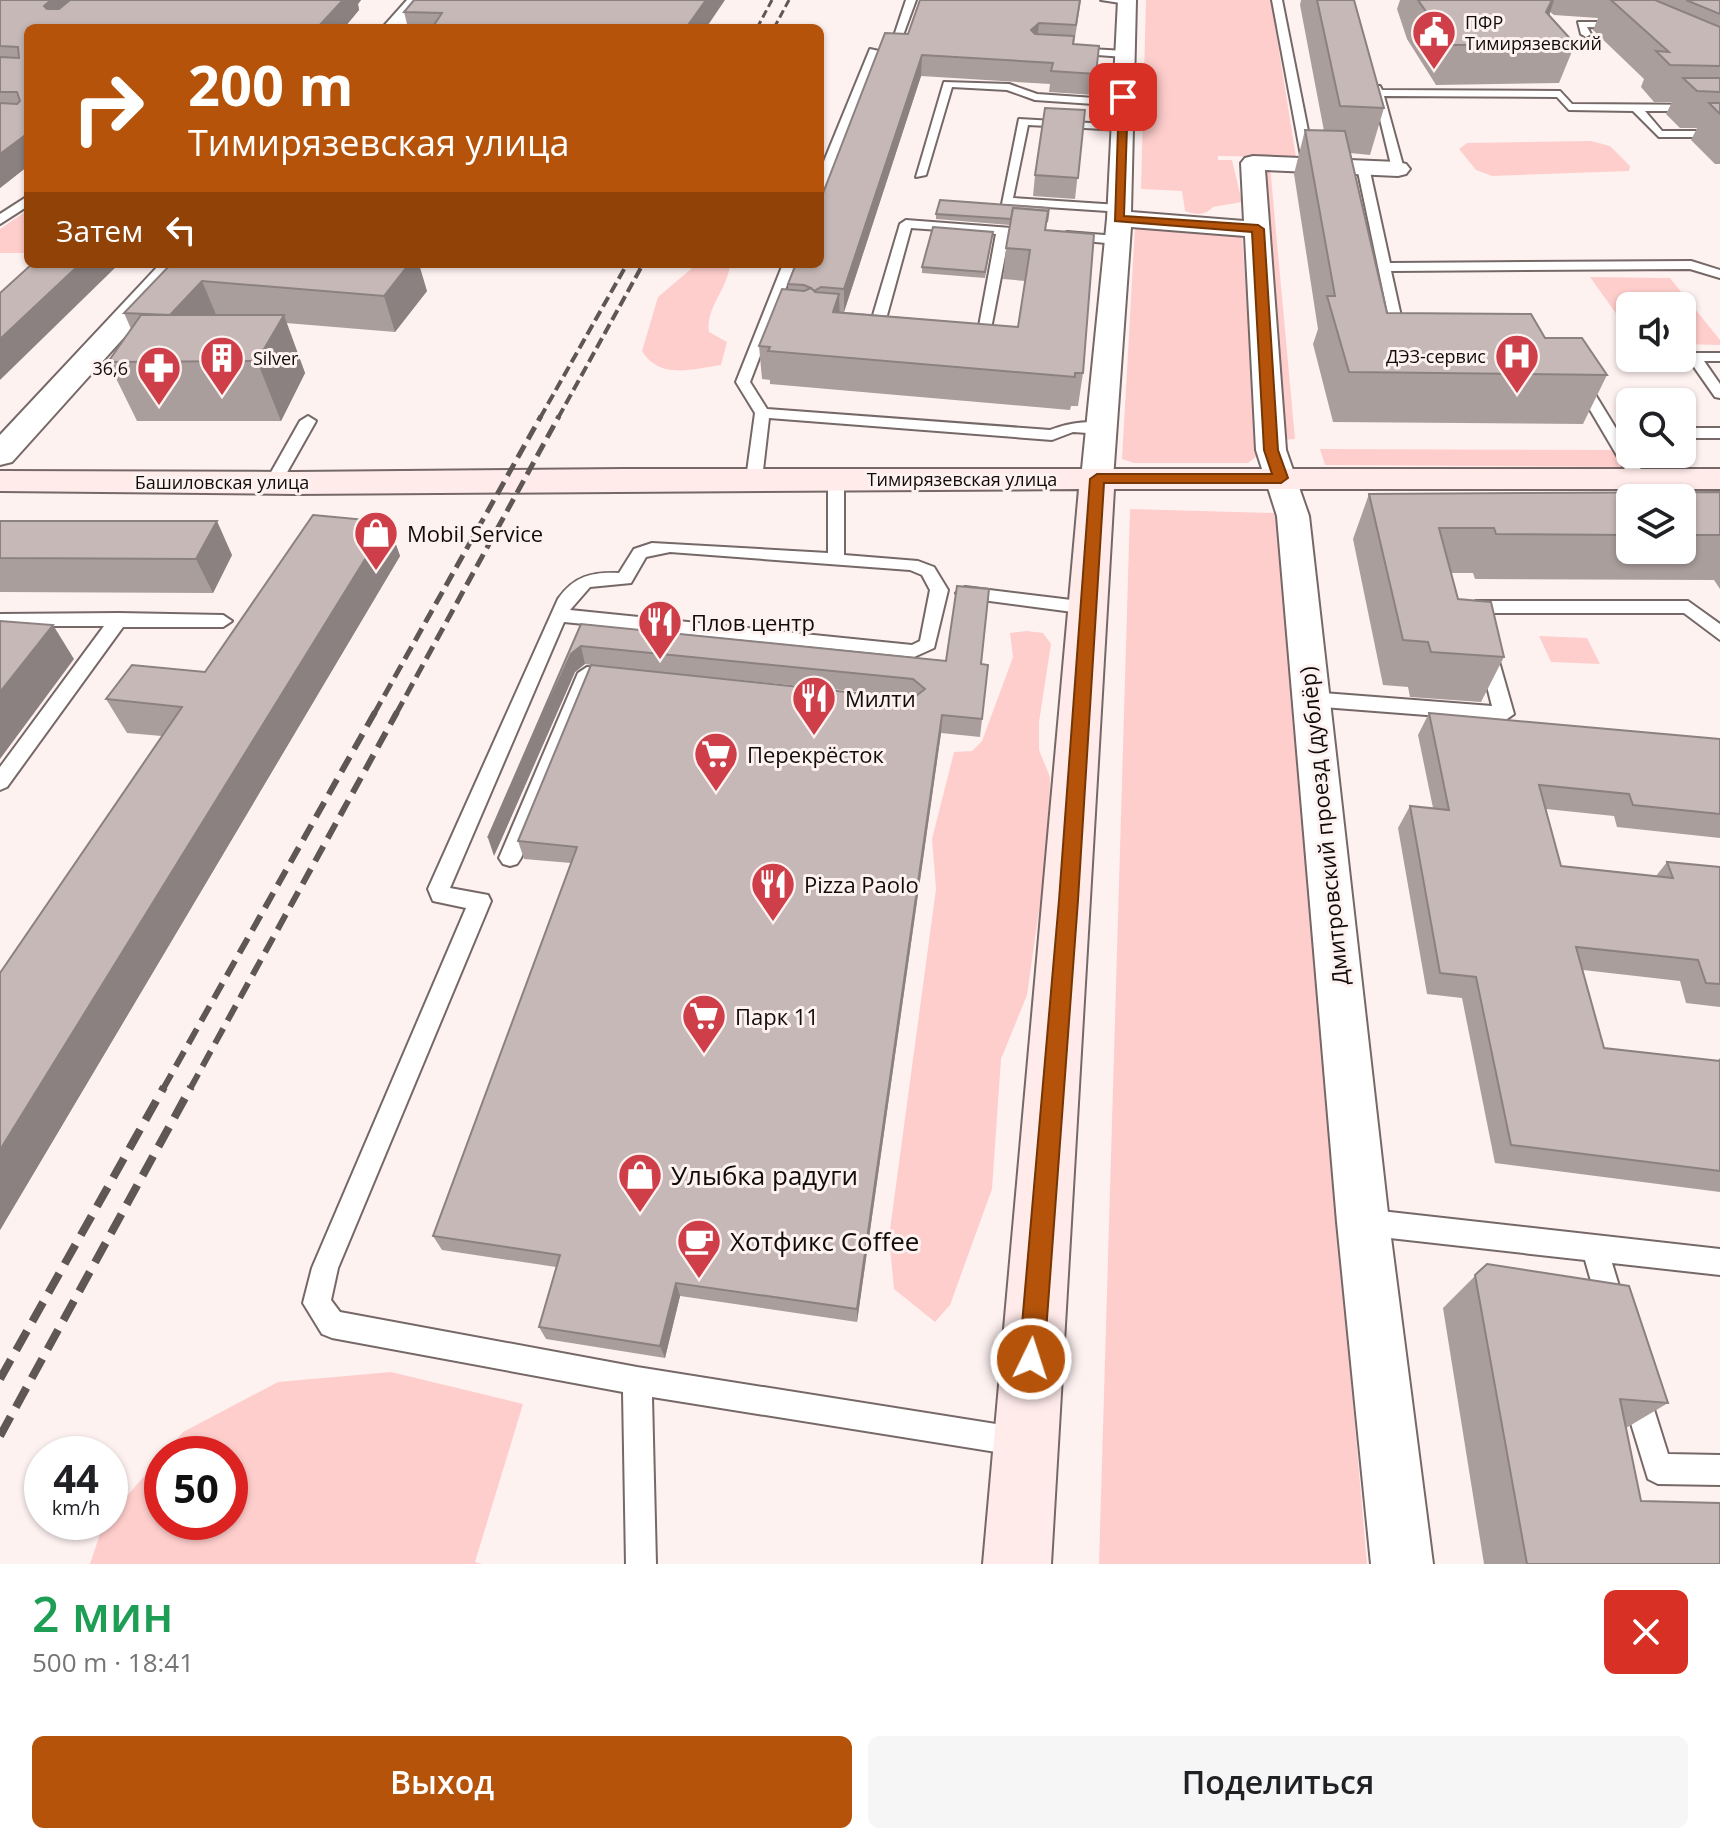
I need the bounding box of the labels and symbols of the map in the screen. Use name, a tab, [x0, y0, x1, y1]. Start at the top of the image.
public building icon: ПФР Тимирязевский	[1410, 8, 1458, 71]
place label: ПФР Тимирязевский	[1465, 10, 1602, 55]
pin	[1089, 63, 1157, 131]
hospital icon: ДЭЗ-сервис	[1493, 332, 1541, 395]
building icon: Silver	[198, 334, 246, 397]
pharmacy icon: 36,6	[135, 344, 183, 407]
place label: ДЭЗ-сервис	[1386, 344, 1486, 368]
place label: Silver	[253, 346, 299, 370]
place label: 36,6	[92, 356, 128, 380]
street label: Тимирязевская улица	[867, 467, 1057, 491]
street label: Башиловская улица	[135, 470, 309, 494]
shop icon: Mobil Service	[352, 509, 400, 572]
place label: Mobil Service	[407, 518, 543, 548]
restaurant icon: Плов центр	[636, 598, 684, 661]
place label: Плов центр	[691, 607, 815, 637]
street label: Дмитровский проезд (дублёр)	[1291, 665, 1355, 987]
restaurant icon: Милти	[790, 674, 838, 737]
place label: Милти	[845, 683, 916, 713]
supermarket icon: Перекрёсток	[692, 730, 740, 793]
place label: Перекрёсток	[747, 739, 884, 769]
restaurant icon: Pizza Paolo	[749, 860, 797, 923]
place label: Pizza Paolo	[804, 869, 919, 899]
supermarket icon: Парк 11	[680, 992, 728, 1055]
place label: Парк 11	[735, 1001, 819, 1031]
shop icon: Улыбка радуги	[616, 1151, 664, 1214]
place label: Улыбка радуги	[671, 1157, 858, 1193]
cafe icon: Хотфикс Coffee	[675, 1217, 723, 1280]
place label: Хотфикс Coffee	[730, 1223, 919, 1259]
position arrow	[989, 1317, 1073, 1401]
speed limit sign: 50	[144, 1436, 248, 1540]

